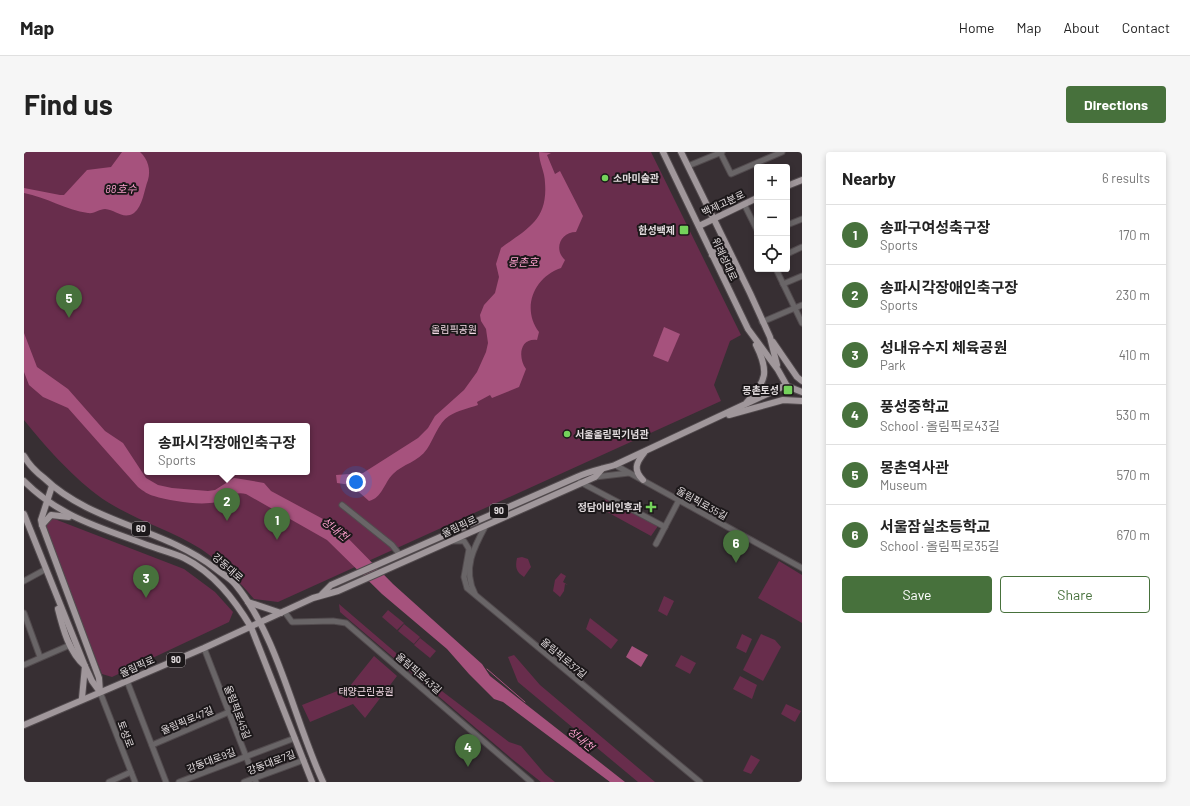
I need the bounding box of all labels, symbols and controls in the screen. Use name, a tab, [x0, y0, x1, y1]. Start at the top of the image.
text: Map	[20, 16, 54, 39]
text: Home	[959, 19, 995, 36]
text: Map	[1017, 19, 1041, 36]
text: About	[1063, 19, 1100, 36]
text: Contact	[1122, 19, 1170, 36]
button: Directions	[1066, 86, 1166, 123]
text: Find us	[24, 87, 113, 121]
map controls	[754, 164, 790, 272]
button: +	[754, 164, 790, 200]
text: Nearby	[842, 168, 896, 188]
text: 6 results	[1102, 170, 1150, 186]
place label: 소마미술관	[613, 172, 659, 184]
marker: 소마미술관	[600, 173, 610, 183]
water label: 88호수	[105, 182, 138, 195]
street label: 백제고분로	[700, 188, 746, 218]
button: −	[754, 200, 790, 236]
text: 송파구여성축구장	[880, 218, 990, 236]
place label: 한성백제	[638, 224, 675, 236]
marker: 한성백제	[678, 224, 690, 236]
text: 1	[853, 227, 857, 243]
text: 170 m	[1119, 227, 1150, 243]
street label: 위례성대로	[710, 236, 740, 282]
button: locate	[754, 236, 790, 272]
text: Sports	[880, 237, 918, 253]
water label: 몽촌호	[508, 255, 539, 268]
text: 송파시각장애인축구장	[880, 278, 1018, 296]
pin: 5	[56, 285, 82, 318]
text: 2	[851, 287, 859, 303]
text: 230 m	[1116, 287, 1150, 303]
text: Sports	[880, 297, 918, 313]
park label: 올림픽공원	[431, 323, 477, 335]
text: 성내유수지 체육공원	[880, 338, 1007, 356]
text: 3	[851, 347, 859, 363]
text: 410 m	[1119, 347, 1150, 363]
text: Park	[880, 357, 906, 373]
place label: 몽촌토성	[742, 384, 779, 396]
marker: 몽촌토성	[782, 384, 794, 396]
text: 풍성중학교	[880, 397, 949, 415]
text: 4	[851, 407, 859, 423]
text: 530 m	[1116, 407, 1150, 423]
text: School · 올림픽로43길	[880, 418, 1000, 434]
popup	[144, 423, 310, 475]
place label: 서울올림픽기념관	[575, 428, 649, 440]
marker: 서울올림픽기념관	[562, 429, 572, 439]
text: 송파시각장애인축구장	[158, 433, 296, 451]
text: Sports	[158, 452, 196, 468]
text: 몽촌역사관	[880, 458, 949, 476]
text: 5	[851, 467, 859, 483]
text: 570 m	[1116, 467, 1150, 483]
your location	[346, 472, 366, 492]
text: Museum	[880, 477, 927, 493]
street label: 올림픽로35길	[674, 484, 730, 522]
pin: 2	[214, 488, 240, 521]
place label: 정담이비인후과	[578, 501, 642, 513]
marker: 정담이비인후과	[645, 501, 657, 513]
road number: 90	[490, 504, 508, 518]
pin: 1	[264, 507, 290, 540]
street label: 올림픽로	[440, 513, 478, 539]
water label: 성내천	[319, 514, 353, 544]
text: 서울잠실초등학교	[880, 517, 990, 535]
road number: 60	[132, 522, 150, 536]
text: 6	[852, 527, 858, 543]
text: 670 m	[1116, 527, 1150, 543]
pin: 6	[723, 530, 749, 563]
text: School · 올림픽로35길	[880, 538, 1000, 554]
street label: 강동대로	[210, 550, 246, 584]
pin: 3	[133, 565, 159, 598]
button: Save	[842, 576, 992, 613]
button: Share	[1000, 576, 1150, 613]
street label: 올림픽로37길	[539, 635, 589, 681]
street label: 올림픽로43길	[394, 650, 444, 696]
street label: 올림픽로	[118, 653, 156, 679]
road number: 90	[167, 653, 185, 667]
street label: 올림픽로45길	[222, 683, 254, 741]
park label: 태양근린공원	[338, 685, 394, 697]
street label: 올림픽로47길	[159, 704, 215, 736]
street label: 토성로	[115, 719, 137, 749]
water label: 성내천	[566, 724, 599, 755]
pin: 4	[455, 734, 481, 767]
street label: 강동대로9길	[185, 745, 237, 775]
street label: 강동대로7길	[245, 747, 297, 777]

